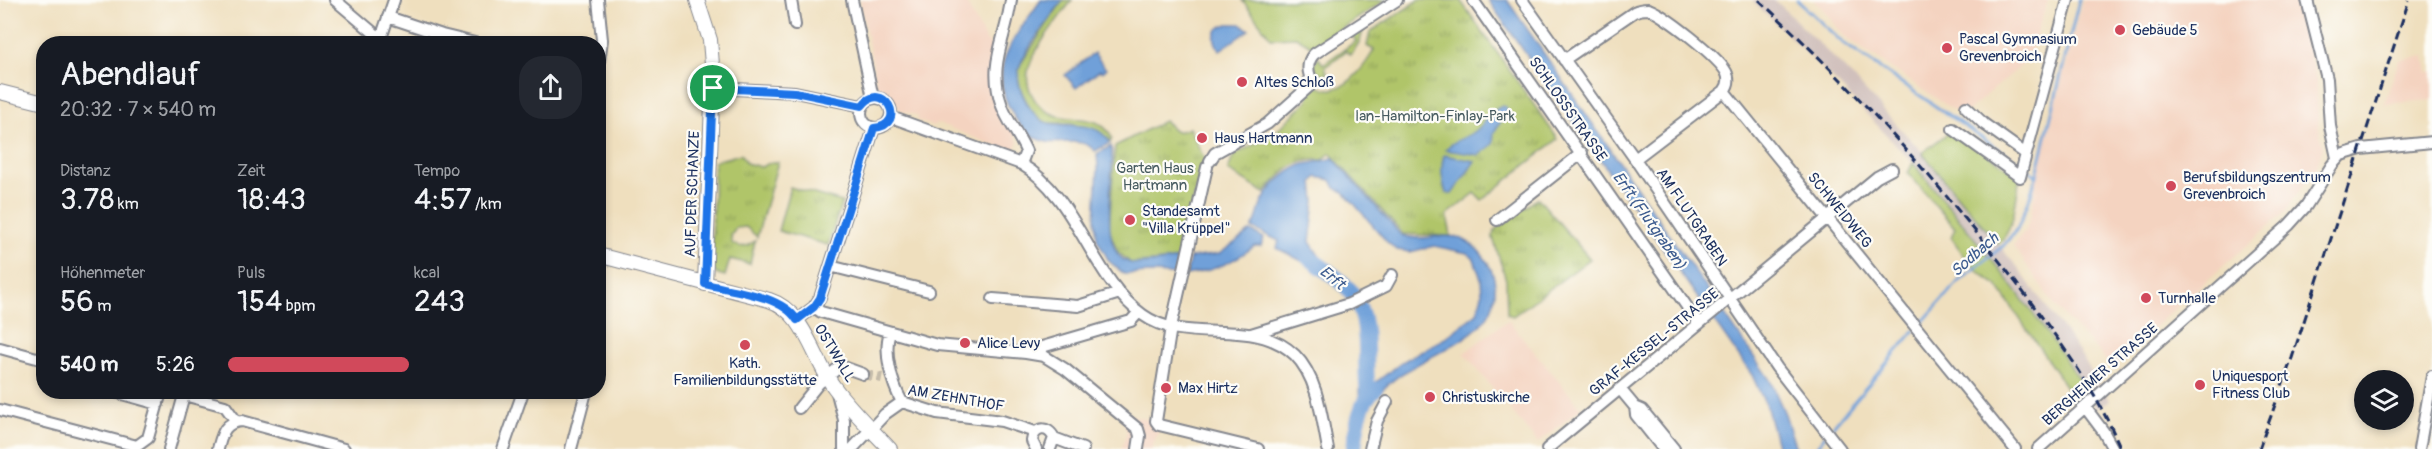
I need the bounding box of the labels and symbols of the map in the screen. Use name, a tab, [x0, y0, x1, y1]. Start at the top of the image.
place label: Gebäude 5	[2132, 21, 2198, 40]
marker: Gebäude 5	[2113, 23, 2127, 37]
place label: Pascal Gymnasium Grevenbroich	[1959, 30, 2077, 66]
marker: Pascal Gymnasium Grevenbroich	[1940, 41, 1954, 55]
street label: SCHLOSSSTRASSE	[1524, 53, 1611, 166]
pin	[687, 62, 738, 113]
place label: Altes Schloß	[1254, 73, 1334, 92]
marker: Altes Schloß	[1235, 75, 1249, 89]
park label: Ian-Hamilton-Finlay-Park	[1355, 107, 1516, 126]
place label: Haus Hartmann	[1214, 129, 1312, 148]
street label: AUF DER SCHANZE	[681, 130, 704, 258]
marker: Haus Hartmann	[1195, 131, 1209, 145]
park label: Garten Haus Hartmann	[1116, 159, 1194, 195]
street label: AM FLUTGRABEN	[1652, 165, 1731, 270]
water label: Erft (Flutgraben)	[1608, 168, 1691, 274]
street label: SCHWEIDWEG	[1803, 168, 1876, 252]
place label: Berufsbildungszentrum Grevenbroich	[2183, 168, 2331, 204]
marker: Berufsbildungszentrum Grevenbroich	[2164, 179, 2178, 193]
place label: Standesamt "Villa Krüppel"	[1142, 202, 1231, 238]
marker: Standesamt "Villa Krüppel"	[1123, 213, 1137, 227]
water label: Sodbach	[1947, 228, 2004, 281]
water label: Erft	[1316, 261, 1350, 295]
street label: GRAF-KESSEL-STRASSE	[1586, 284, 1723, 401]
place label: Turnhalle	[2158, 289, 2216, 308]
marker: Turnhalle	[2139, 291, 2153, 305]
street label: BERGHEIMER STRASSE	[2038, 319, 2162, 430]
street label: OSTWALL	[810, 320, 859, 386]
place label: Alice Levy	[977, 334, 1041, 353]
marker: Alice Levy	[958, 336, 972, 350]
marker: Kath. Familienbildungsstätte	[738, 338, 752, 352]
place label: Kath. Familienbildungsstätte	[673, 354, 817, 390]
place label: Uniquesport Fitness Club	[2212, 367, 2290, 403]
marker: Uniquesport Fitness Club	[2193, 378, 2207, 392]
place label: Max Hirtz	[1178, 379, 1238, 398]
street label: AM ZEHNTHOF	[906, 381, 1006, 416]
marker: Max Hirtz	[1159, 381, 1173, 395]
place label: Christuskirche	[1442, 388, 1530, 407]
marker: Christuskirche	[1423, 390, 1437, 404]

